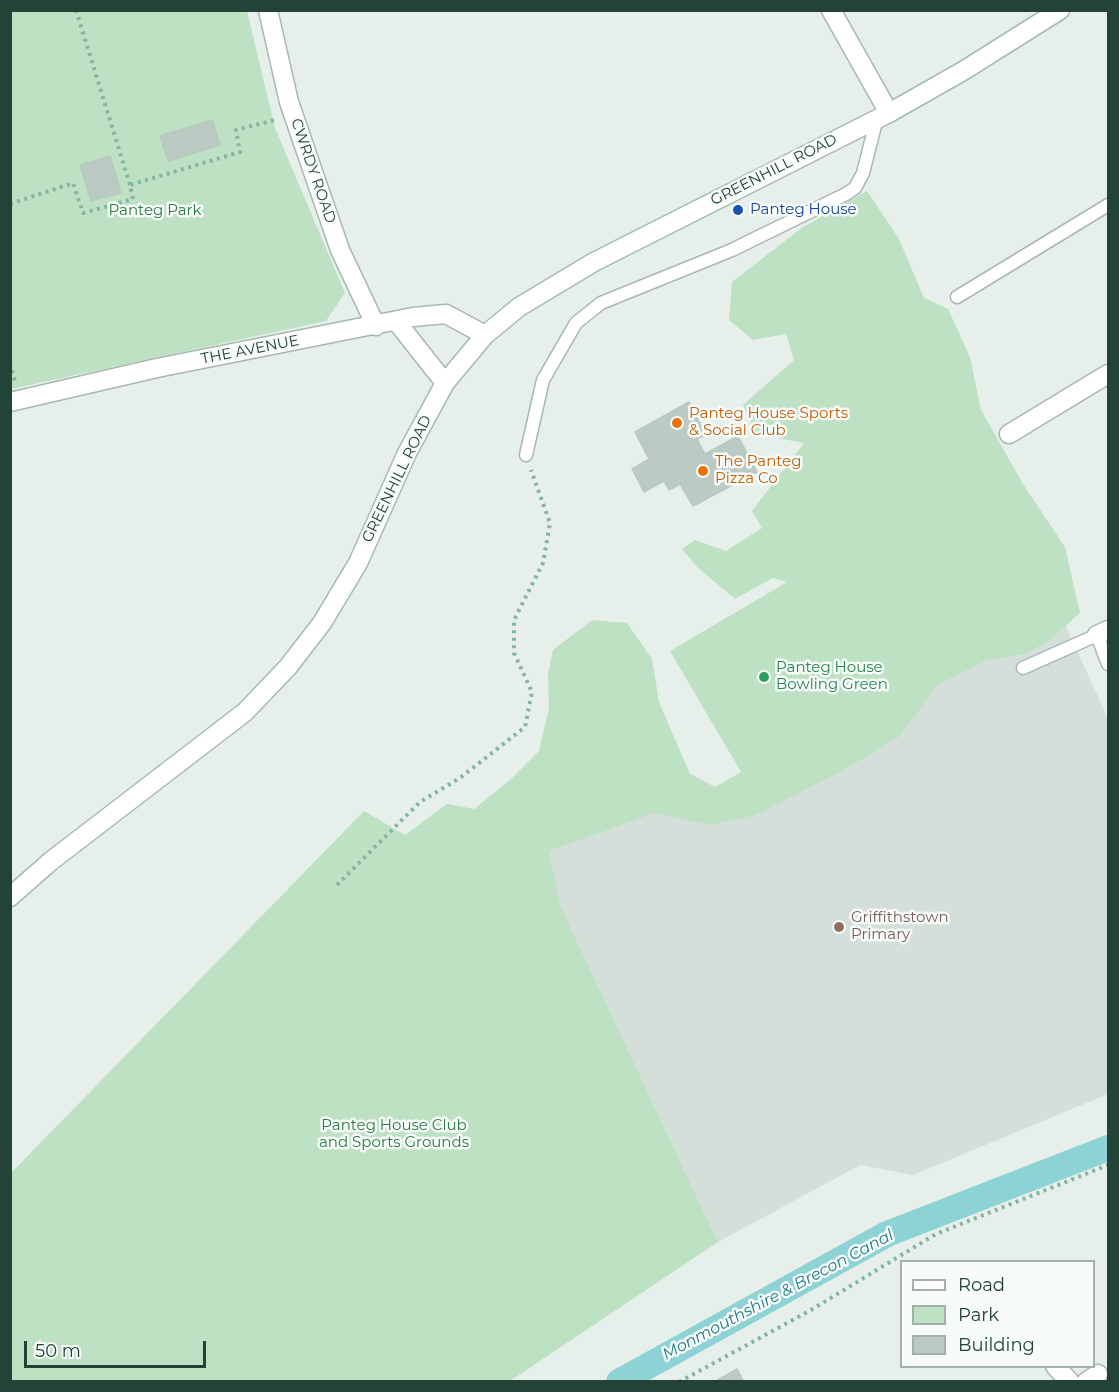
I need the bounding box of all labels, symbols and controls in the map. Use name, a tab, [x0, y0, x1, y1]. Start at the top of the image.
street label: CWRDY ROAD	[287, 116, 339, 226]
street label: GREENHILL ROAD	[708, 130, 840, 210]
place label: Panteg House	[750, 201, 857, 219]
park label: Panteg Park	[109, 202, 201, 220]
marker: Panteg House	[731, 203, 745, 217]
street label: THE AVENUE	[200, 332, 300, 368]
place label: Panteg House Sports & Social Club	[689, 405, 848, 440]
street label: GREENHILL ROAD	[358, 412, 436, 546]
marker: Panteg House Sports & Social Club	[670, 416, 684, 430]
place label: The Panteg Pizza Co	[715, 453, 801, 488]
marker: The Panteg Pizza Co	[696, 464, 710, 478]
place label: Panteg House Bowling Green	[776, 659, 888, 694]
marker: Panteg House Bowling Green	[757, 670, 771, 684]
place label: Griffithstown Primary	[851, 909, 949, 944]
marker: Griffithstown Primary	[832, 920, 846, 934]
park label: Panteg House Club and Sports Grounds	[319, 1117, 469, 1152]
water label: Monmouthshire & Brecon Canal	[659, 1226, 897, 1364]
legend	[900, 1260, 1095, 1368]
text: Road	[958, 1274, 1005, 1296]
text: Park	[958, 1304, 999, 1326]
scale bar	[27, 1329, 208, 1367]
text: Building	[958, 1334, 1035, 1356]
text: 50 m	[35, 1340, 81, 1362]

